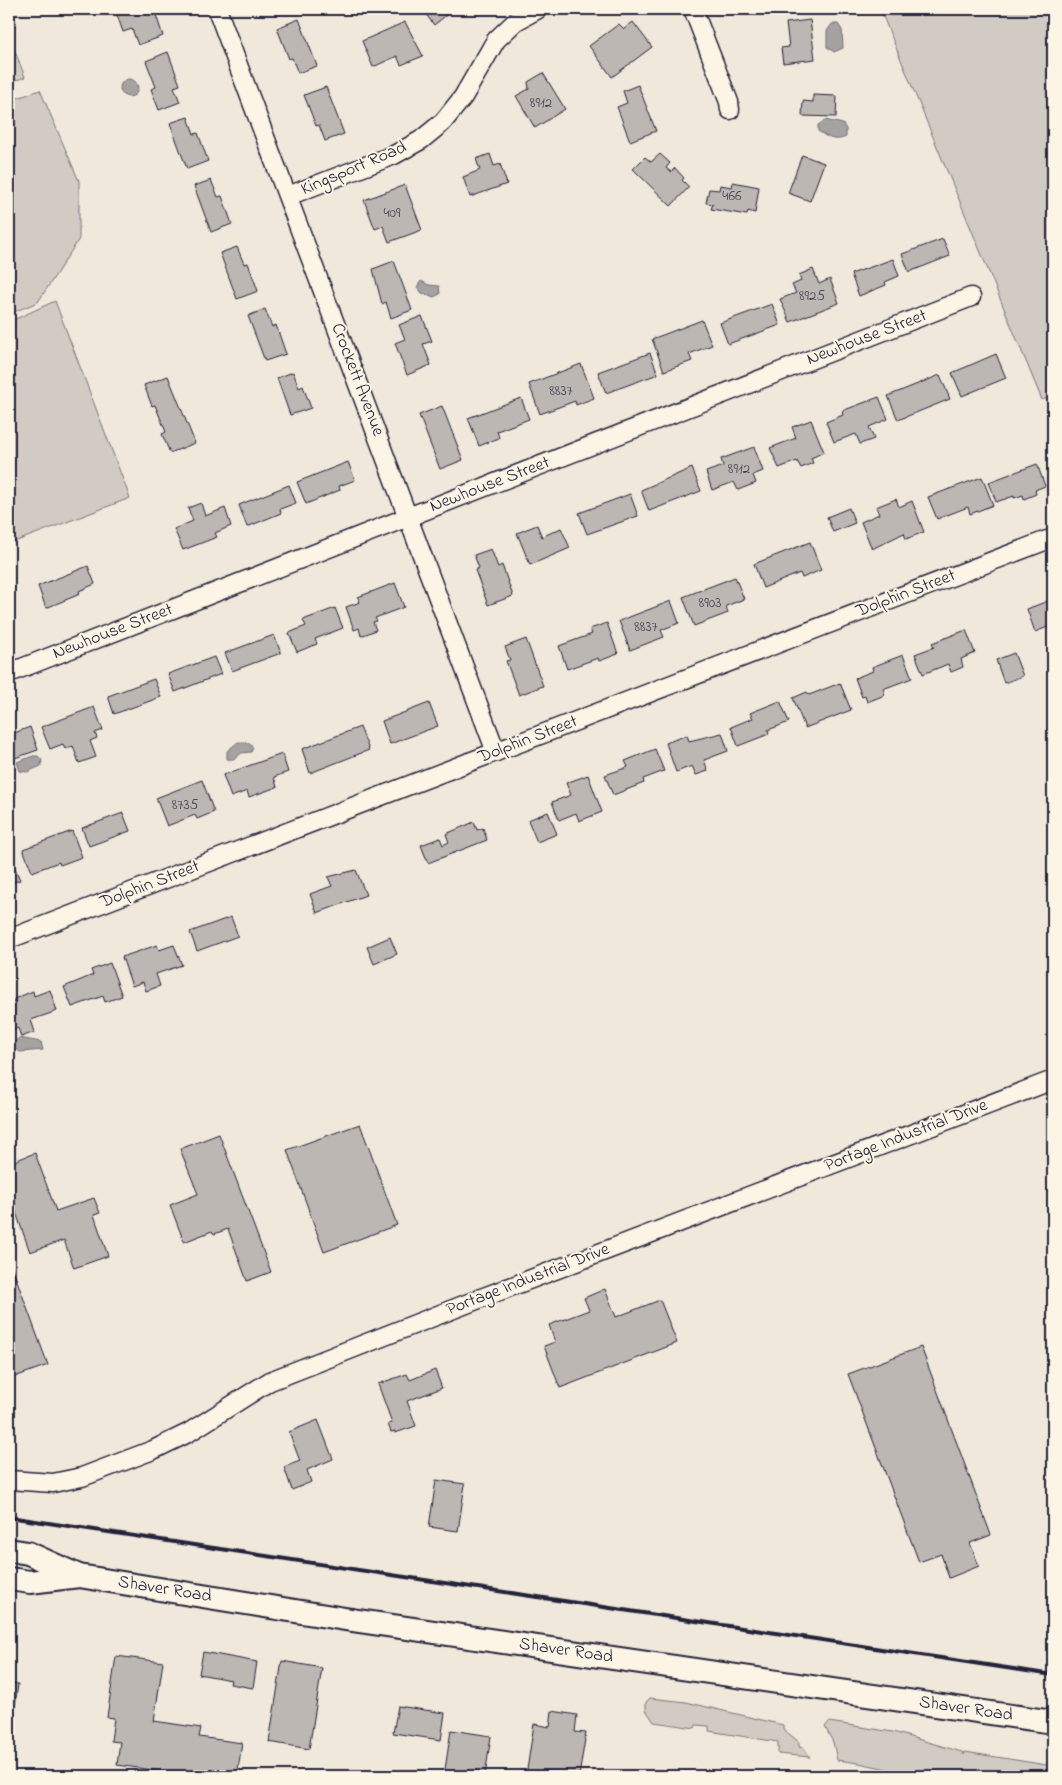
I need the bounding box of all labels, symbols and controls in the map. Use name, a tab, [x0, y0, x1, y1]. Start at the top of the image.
house number: 8912	[530, 92, 553, 114]
street label: Kingsport Road	[297, 135, 411, 204]
house number: 466	[722, 185, 742, 207]
house number: 409	[383, 202, 401, 224]
house number: 8925	[799, 285, 826, 307]
street label: Newhouse Street	[803, 303, 931, 373]
street label: Crockett Avenue	[324, 320, 391, 441]
house number: 8837	[549, 380, 573, 402]
street label: Newhouse Street	[426, 450, 554, 520]
house number: 8912	[728, 458, 751, 480]
street label: Dolphin Street	[851, 563, 960, 625]
house number: 8903	[699, 592, 721, 614]
street label: Newhouse Street	[49, 597, 177, 667]
house number: 8837	[634, 616, 658, 638]
street label: Dolphin Street	[473, 709, 582, 771]
house number: 8735	[172, 794, 199, 816]
street label: Dolphin Street	[95, 854, 204, 916]
street label: Portage Industrial Drive	[821, 1093, 993, 1180]
street label: Portage Industrial Drive	[443, 1237, 615, 1324]
street label: Shaver Road	[116, 1569, 214, 1610]
street label: Shaver Road	[517, 1631, 615, 1671]
street label: Shaver Road	[917, 1690, 1015, 1729]

